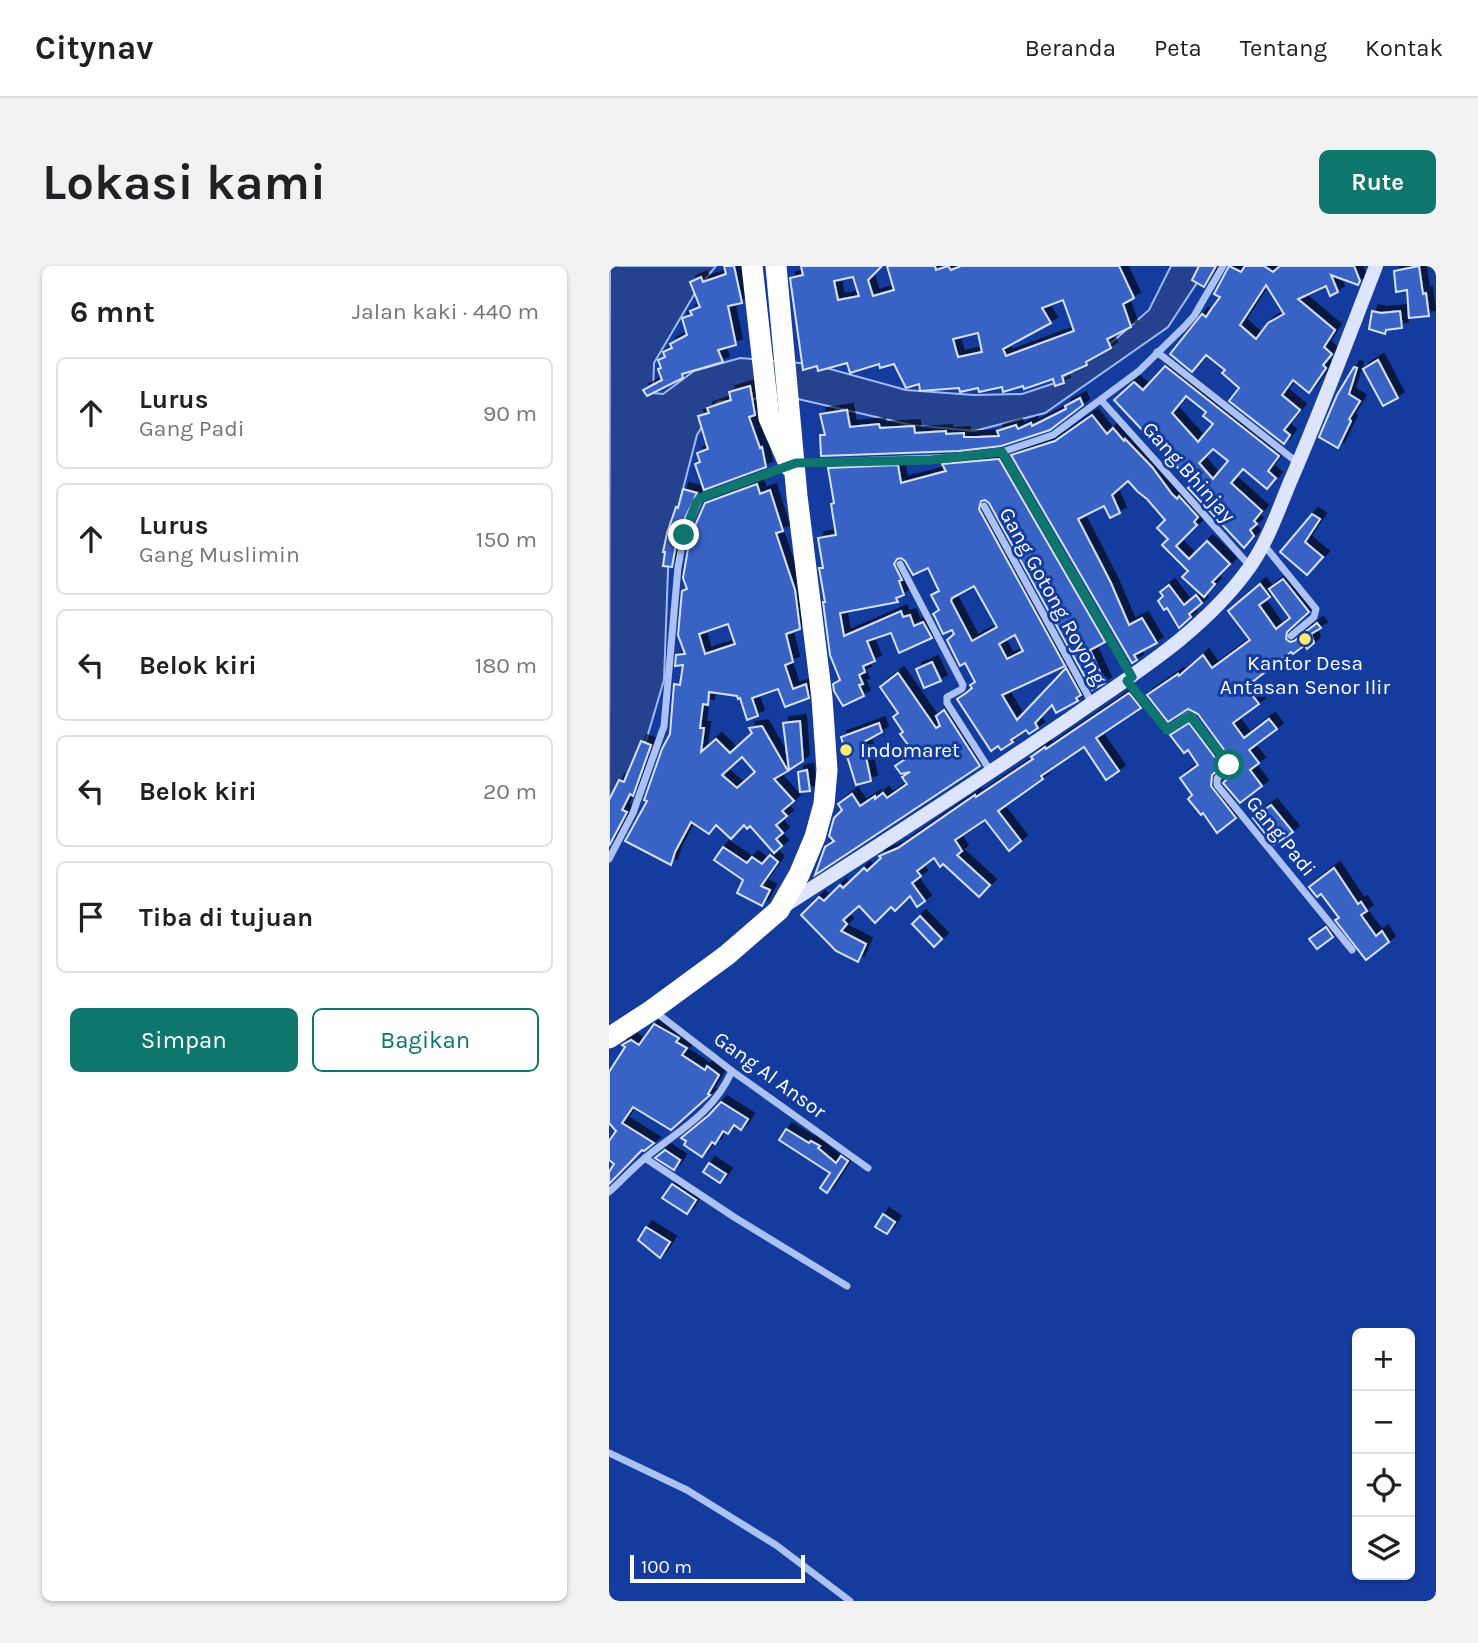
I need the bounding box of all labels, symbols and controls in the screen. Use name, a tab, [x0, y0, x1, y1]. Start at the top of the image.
text: Citynav	[35, 29, 153, 67]
text: Beranda	[1025, 34, 1116, 62]
text: Peta	[1154, 34, 1202, 62]
text: Tentang	[1240, 34, 1327, 62]
text: Kontak	[1365, 34, 1443, 62]
button: Rute	[1319, 150, 1436, 214]
text: Lokasi kami	[42, 154, 326, 211]
text: 6 mnt	[70, 294, 155, 330]
text: Jalan kaki · 440 m	[352, 298, 539, 325]
text: Lurus	[139, 384, 208, 415]
icon: ahead	[72, 394, 110, 432]
text: 90 m	[483, 400, 537, 427]
text: Gang Padi	[139, 415, 245, 442]
street label: Gang Bhinjay	[1138, 417, 1241, 527]
street label: Gang Gotong Royong	[994, 503, 1112, 689]
text: Lurus	[139, 510, 208, 541]
route end	[668, 519, 699, 550]
icon: ahead	[72, 520, 110, 558]
text: 150 m	[476, 526, 537, 553]
text: Gang Muslimin	[139, 541, 300, 568]
marker: Kantor Desa Antasan Senor Ilir	[1297, 631, 1313, 647]
icon: left	[72, 646, 110, 684]
text: Belok kiri	[139, 650, 257, 681]
place label: Kantor Desa Antasan Senor Ilir	[1220, 651, 1391, 699]
text: 180 m	[475, 652, 537, 679]
place label: Indomaret	[860, 738, 960, 762]
marker: Indomaret	[838, 742, 854, 758]
route start	[1213, 749, 1244, 780]
icon: left	[72, 772, 110, 810]
text: Belok kiri	[139, 776, 257, 807]
text: 20 m	[483, 778, 537, 805]
street label: Gang Padi	[1241, 791, 1321, 881]
icon: arrive	[72, 898, 110, 936]
text: Tiba di tujuan	[139, 902, 313, 933]
button: Simpan	[70, 1008, 298, 1072]
button: Bagikan	[312, 1008, 539, 1072]
street label: Gang Al Ansor	[709, 1026, 831, 1124]
map controls	[1352, 1328, 1415, 1580]
button: +	[1352, 1328, 1415, 1391]
button: −	[1352, 1391, 1415, 1454]
button: locate	[1352, 1454, 1415, 1517]
button: layers	[1352, 1517, 1415, 1580]
scale bar	[630, 1552, 805, 1584]
text: 100 m	[641, 1556, 692, 1578]

